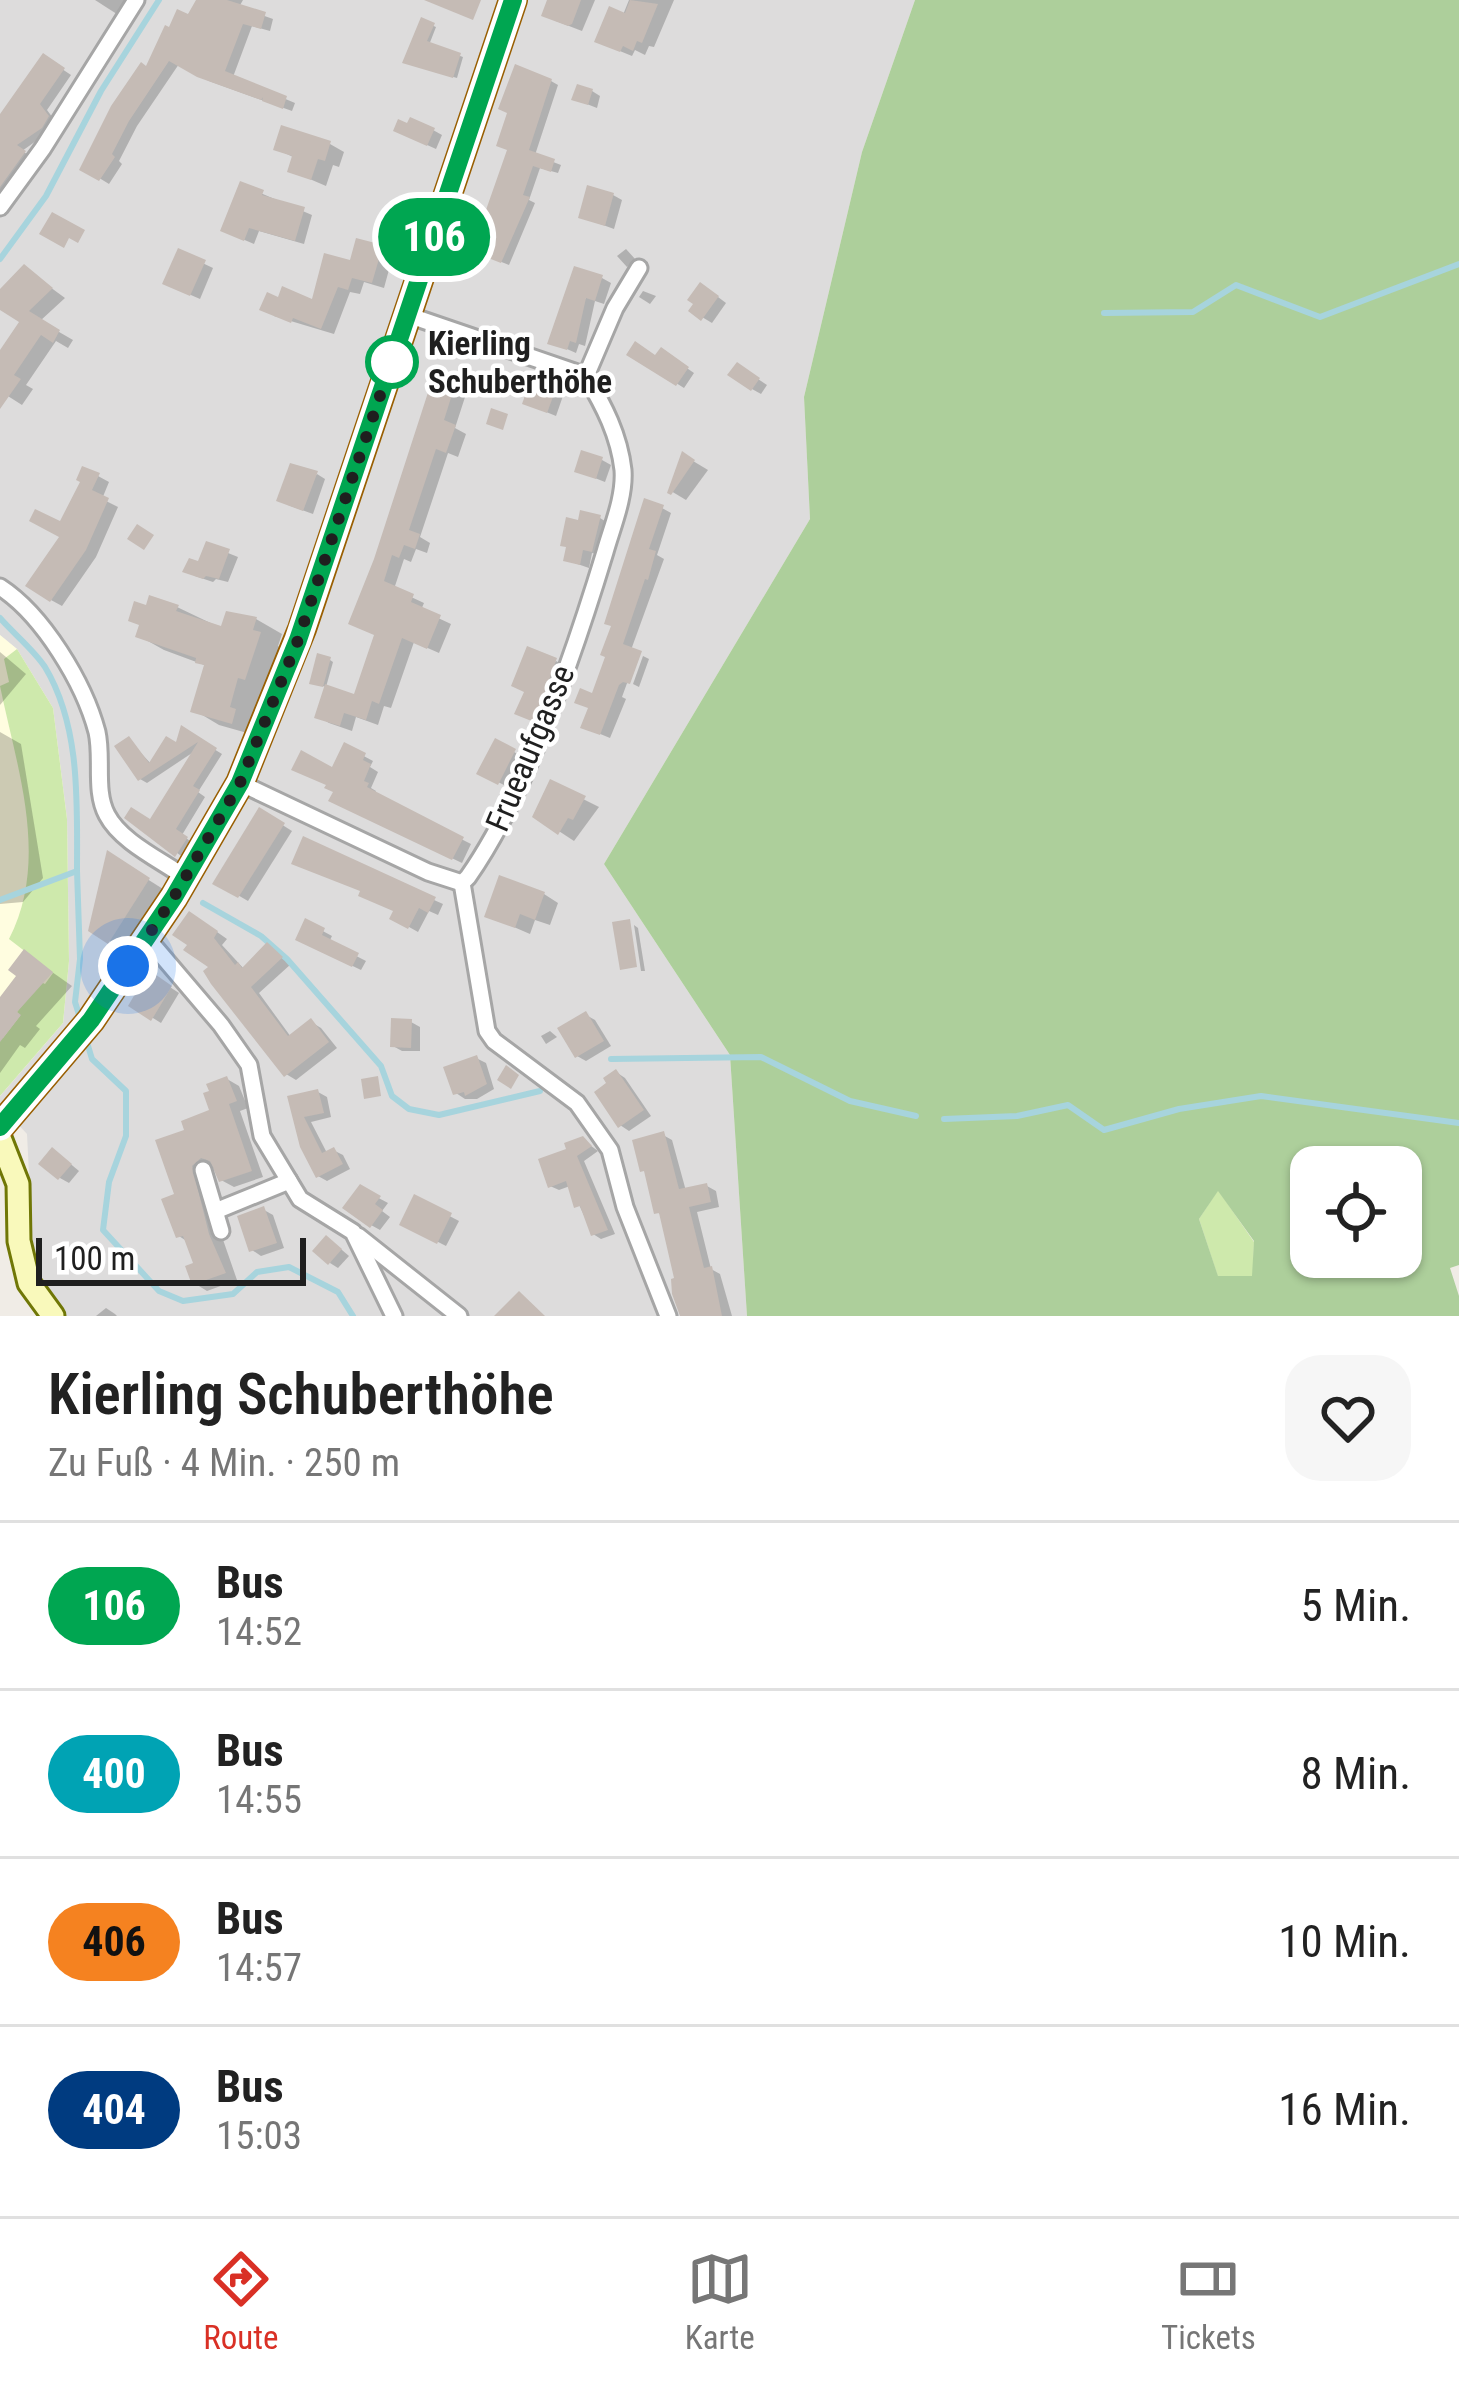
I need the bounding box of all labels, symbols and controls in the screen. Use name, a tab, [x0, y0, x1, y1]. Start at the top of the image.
line badge: 106	[365, 198, 503, 276]
text: 106	[402, 212, 466, 261]
place label: Kierling Schuberthöhe	[428, 324, 612, 401]
marker: Kierling Schuberthöhe	[367, 337, 417, 387]
street label: Frueaufgasse	[478, 659, 582, 837]
your location	[98, 936, 158, 996]
map controls	[1290, 1146, 1422, 1278]
button: locate	[1290, 1146, 1422, 1278]
scale bar	[36, 1232, 306, 1285]
text: 100 m	[54, 1239, 135, 1278]
button: heart	[1285, 1355, 1411, 1481]
text: Kierling Schuberthöhe	[48, 1361, 554, 1428]
text: Zu Fuß · 4 Min. · 250 m	[48, 1440, 400, 1486]
text: Bus	[216, 1556, 284, 1609]
text: 5 Min.	[1300, 1579, 1411, 1632]
text: 106	[82, 1581, 146, 1630]
text: 14:52	[216, 1609, 302, 1655]
text: Bus	[216, 1724, 284, 1777]
text: 8 Min.	[1300, 1747, 1411, 1800]
text: 400	[82, 1749, 146, 1798]
text: 14:55	[216, 1777, 302, 1823]
text: Bus	[216, 1892, 284, 1945]
text: 10 Min.	[1278, 1915, 1411, 1968]
text: 406	[82, 1917, 146, 1966]
text: 14:57	[216, 1945, 302, 1991]
text: Bus	[216, 2060, 284, 2113]
text: 16 Min.	[1278, 2083, 1411, 2136]
text: 404	[82, 2085, 146, 2134]
text: 15:03	[216, 2113, 302, 2159]
tab: Route	[203, 2246, 278, 2357]
tab: Karte	[685, 2246, 755, 2357]
tab: Tickets	[1161, 2246, 1256, 2357]

